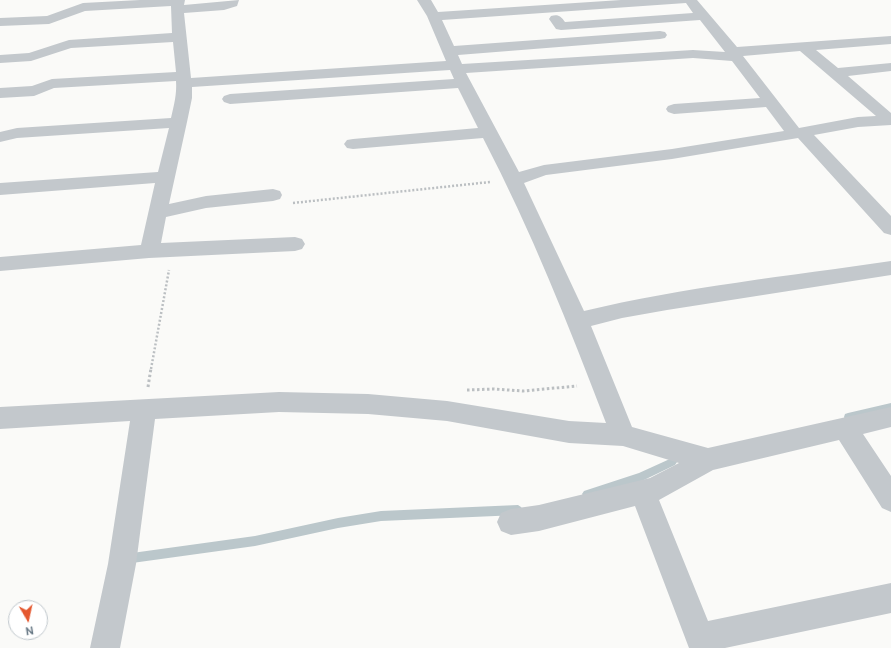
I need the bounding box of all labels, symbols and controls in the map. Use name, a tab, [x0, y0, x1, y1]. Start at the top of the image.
north arrow	[8, 600, 48, 640]
text: N	[25, 624, 35, 637]

